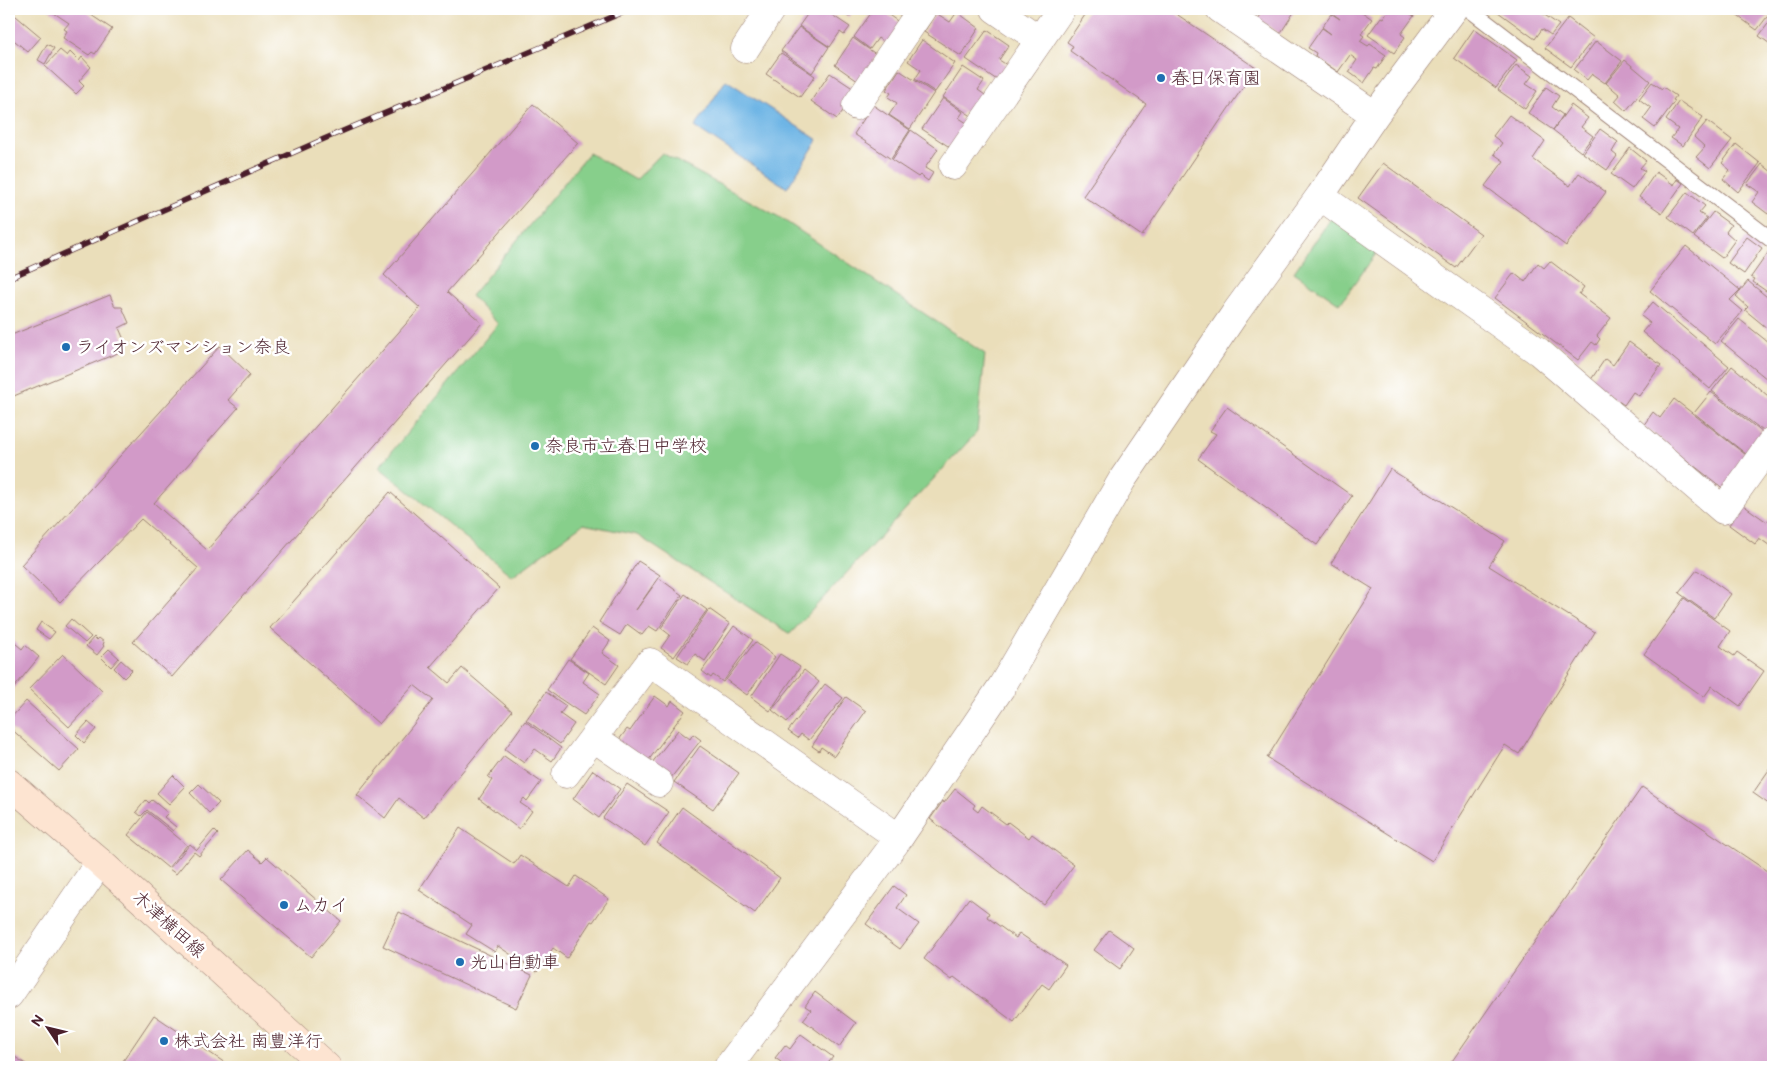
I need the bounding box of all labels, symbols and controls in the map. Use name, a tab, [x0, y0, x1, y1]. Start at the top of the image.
place label: 春日保育園	[1171, 68, 1261, 89]
marker: 春日保育園	[1155, 72, 1167, 84]
place label: ライオンズマンション奈良	[76, 337, 290, 358]
marker: ライオンズマンション奈良	[60, 341, 72, 353]
place label: 奈良市立春日中学校	[545, 436, 707, 457]
marker: 奈良市立春日中学校	[529, 440, 541, 452]
street label: 木津横田線	[128, 886, 209, 962]
place label: ムカイ	[294, 895, 348, 916]
marker: ムカイ	[278, 899, 290, 911]
place label: 光山自動車	[470, 952, 560, 973]
marker: 光山自動車	[454, 956, 466, 968]
north arrow	[22, 1004, 72, 1054]
text: N	[28, 1012, 48, 1030]
place label: 株式会社 南豊洋行	[174, 1031, 323, 1052]
marker: 株式会社 南豊洋行	[158, 1035, 170, 1047]

